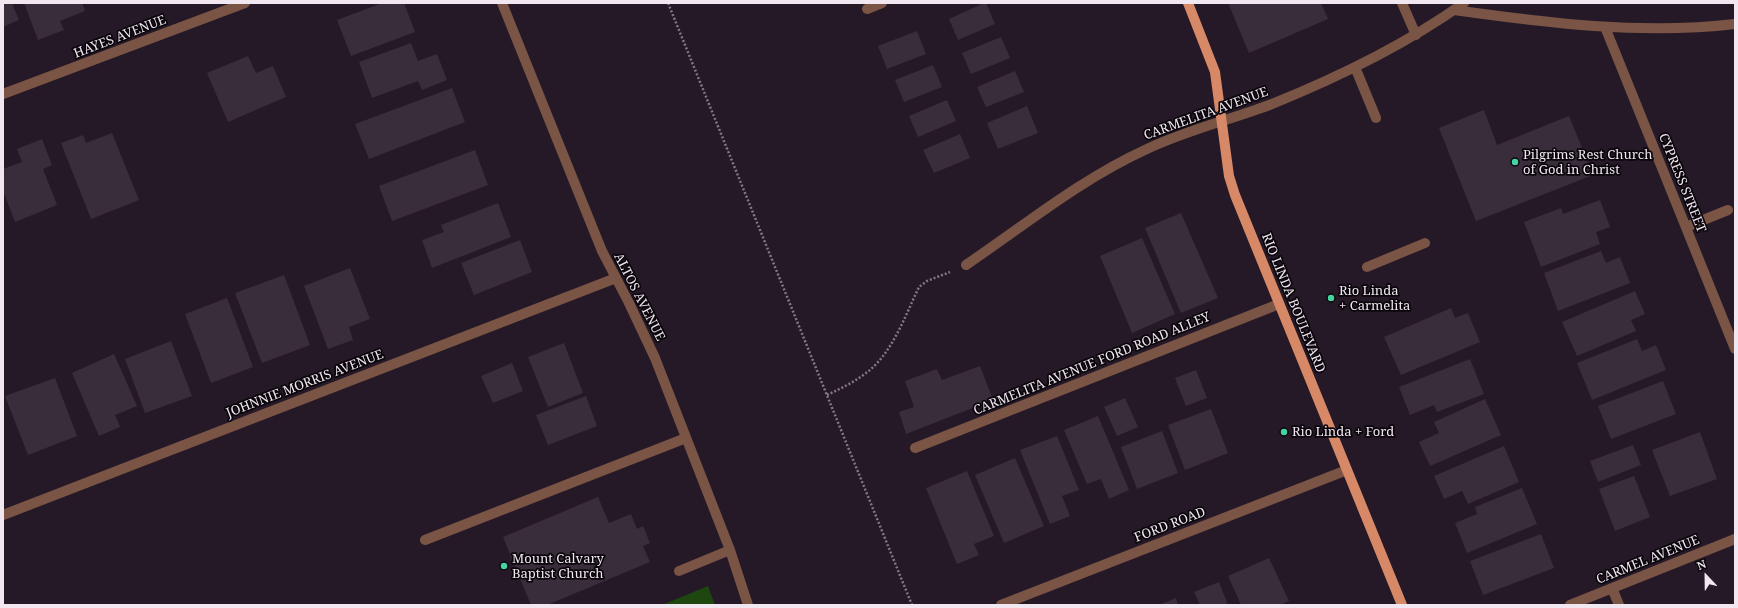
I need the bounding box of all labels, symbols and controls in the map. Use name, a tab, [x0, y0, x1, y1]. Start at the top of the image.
street label: HAYES AVENUE	[72, 12, 168, 62]
street label: CARMELITA AVENUE	[1142, 84, 1270, 144]
street label: CYPRESS STREET	[1655, 131, 1709, 235]
place label: Pilgrims Rest Church of God in Christ	[1523, 147, 1652, 178]
marker: Pilgrims Rest Church of God in Christ	[1510, 157, 1520, 167]
street label: RIO LINDA BOULEVARD	[1258, 231, 1328, 375]
street label: ALTOS AVENUE	[610, 250, 668, 344]
place label: Rio Linda + Carmelita	[1339, 283, 1410, 314]
marker: Rio Linda + Carmelita	[1326, 293, 1336, 303]
street label: CARMELITA AVENUE FORD ROAD ALLEY	[971, 309, 1213, 419]
street label: JOHNNIE MORRIS AVENUE	[224, 347, 386, 421]
place label: Rio Linda + Ford	[1292, 424, 1394, 440]
marker: Rio Linda + Ford	[1279, 427, 1289, 437]
street label: FORD ROAD	[1132, 504, 1208, 546]
street label: CARMEL AVENUE	[1594, 532, 1702, 588]
place label: Mount Calvary Baptist Church	[512, 551, 604, 582]
north arrow	[1686, 556, 1726, 596]
marker: Mount Calvary Baptist Church	[499, 561, 509, 571]

